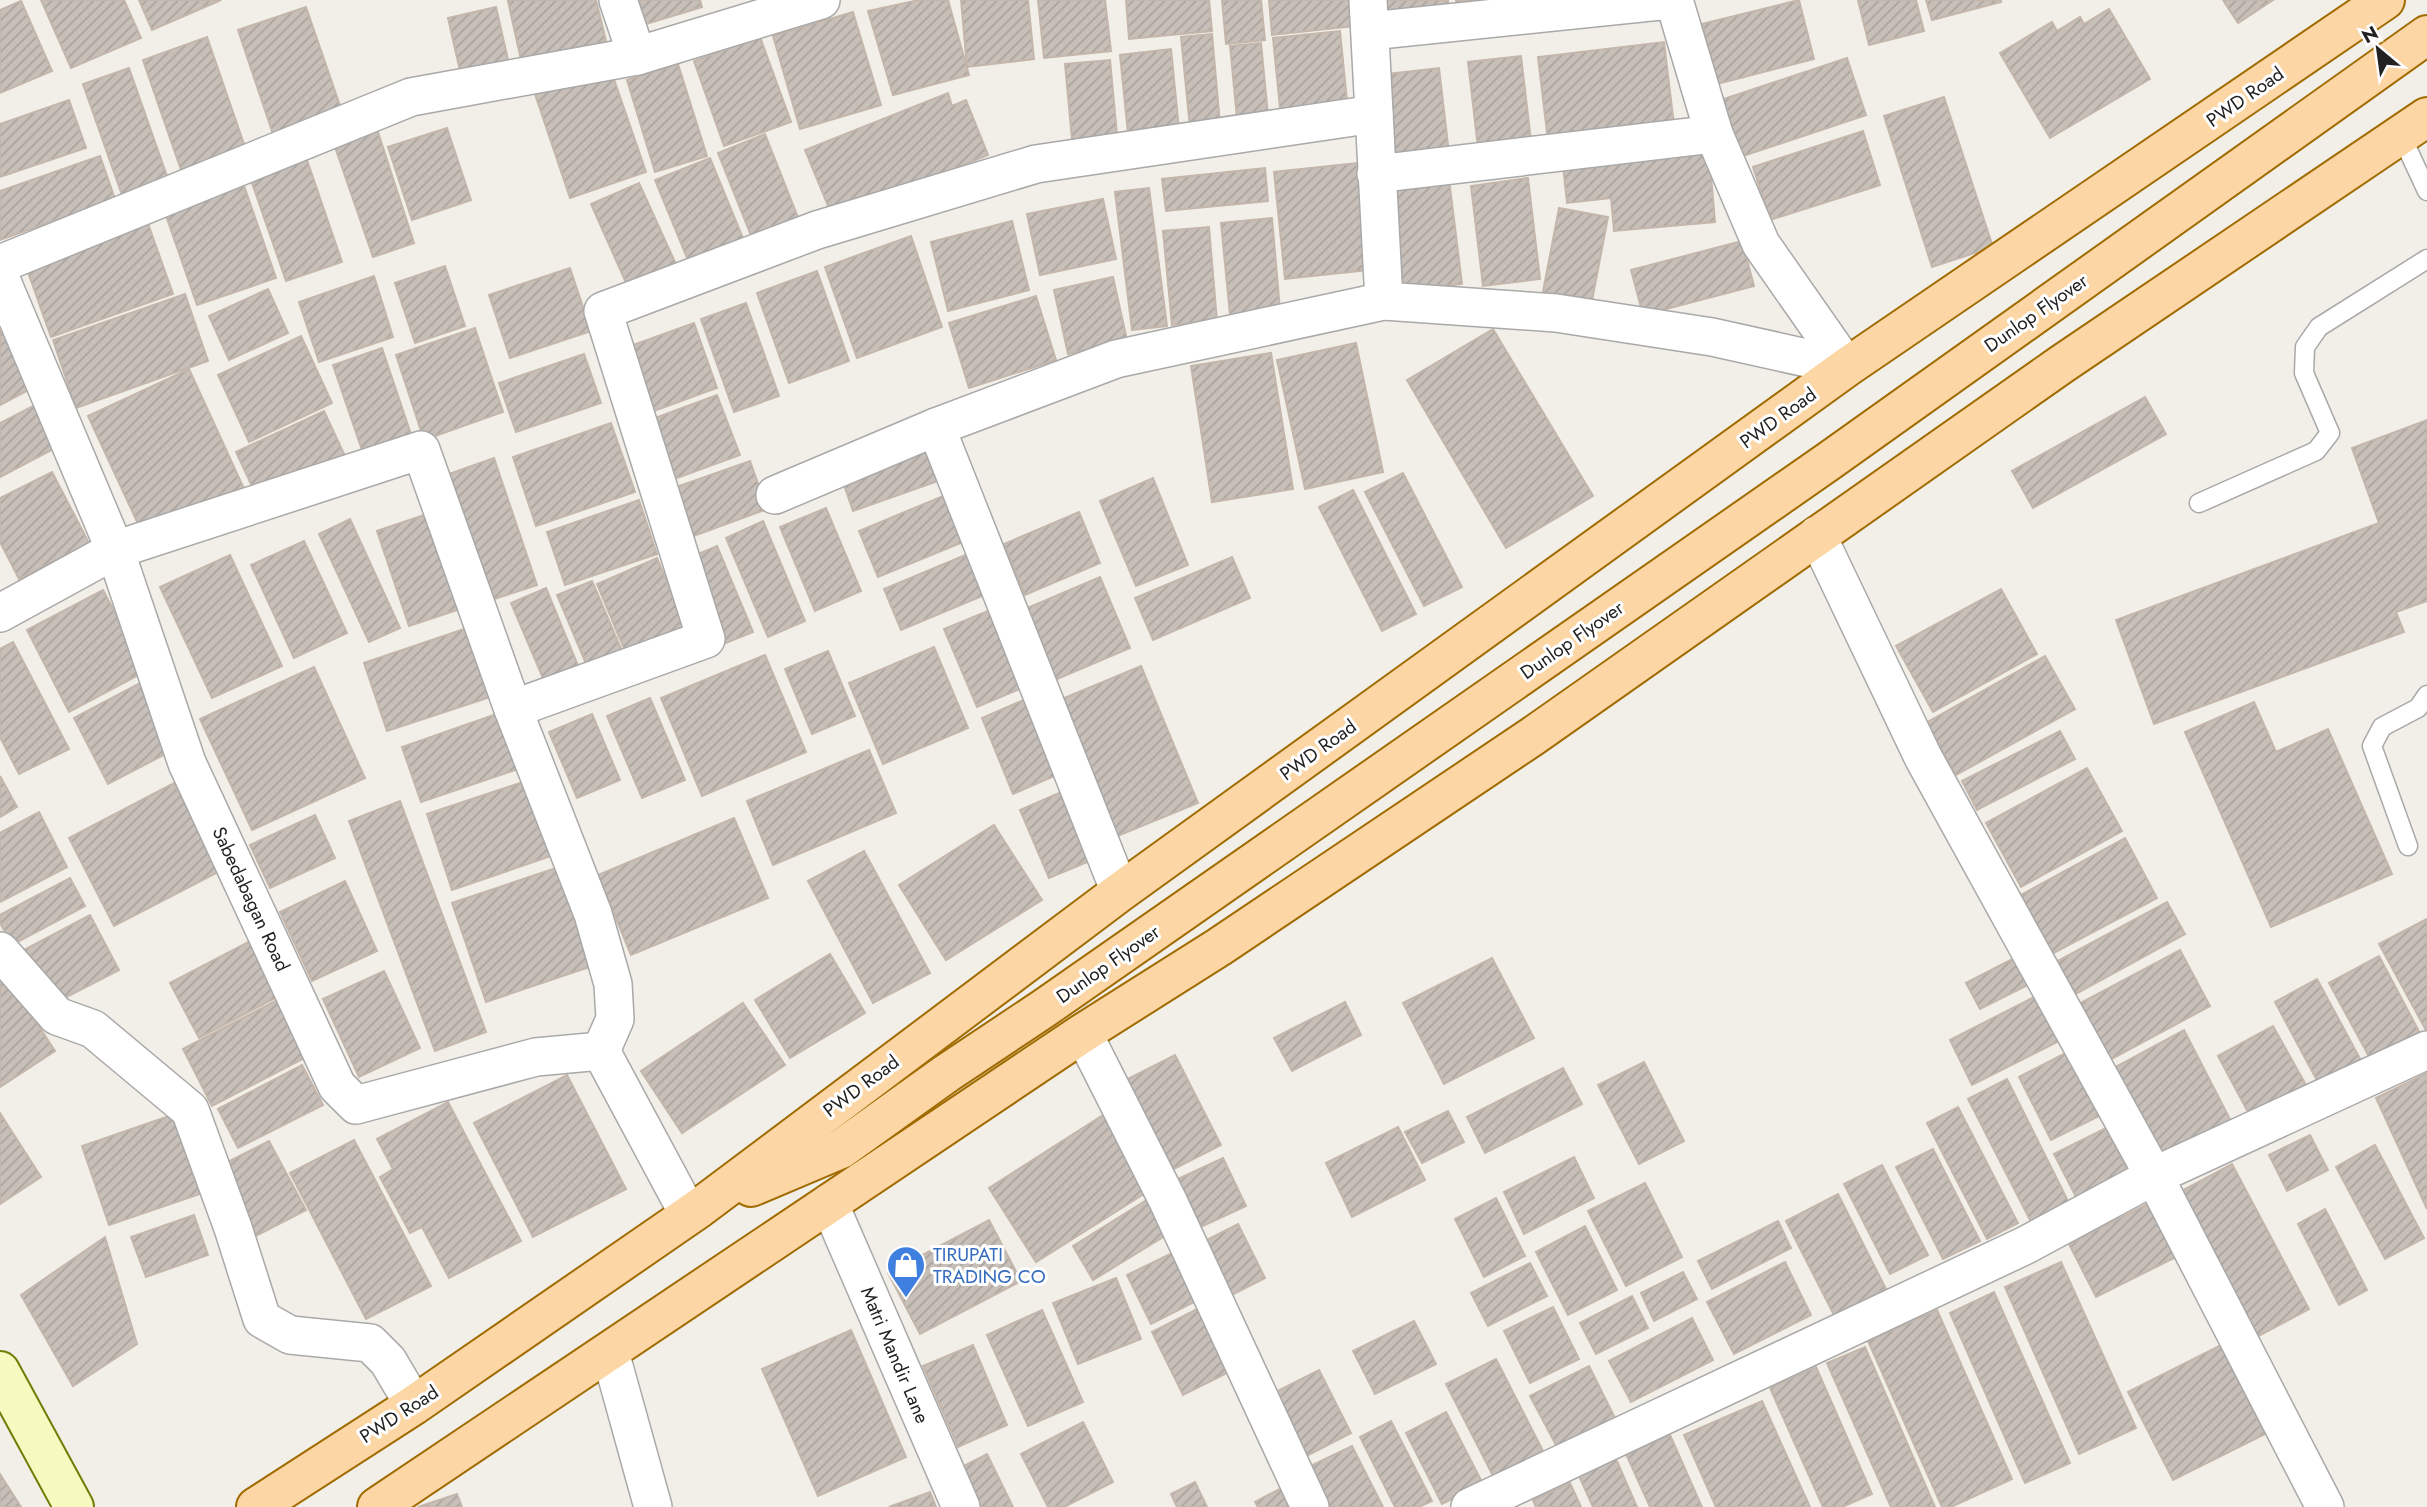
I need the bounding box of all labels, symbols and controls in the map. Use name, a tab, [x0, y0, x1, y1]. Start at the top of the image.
north arrow	[2343, 14, 2413, 84]
text: N	[2357, 19, 2383, 50]
street label: PWD Road	[2201, 60, 2289, 134]
street label: Dunlop Flyover	[1979, 267, 2094, 359]
street label: PWD Road	[1734, 381, 1822, 455]
street label: Dunlop Flyover	[1515, 594, 1630, 686]
street label: PWD Road	[1274, 713, 1362, 787]
street label: Sabedabagan Road	[206, 822, 296, 976]
street label: Dunlop Flyover	[1051, 918, 1166, 1010]
street label: PWD Road	[817, 1048, 905, 1124]
place label: TIRUPATI TRADING CO	[933, 1241, 1046, 1290]
shop icon: TIRUPATI TRADING CO	[885, 1244, 927, 1299]
street label: Matri Mandir Lane	[854, 1282, 936, 1428]
street label: PWD Road	[354, 1378, 444, 1450]

